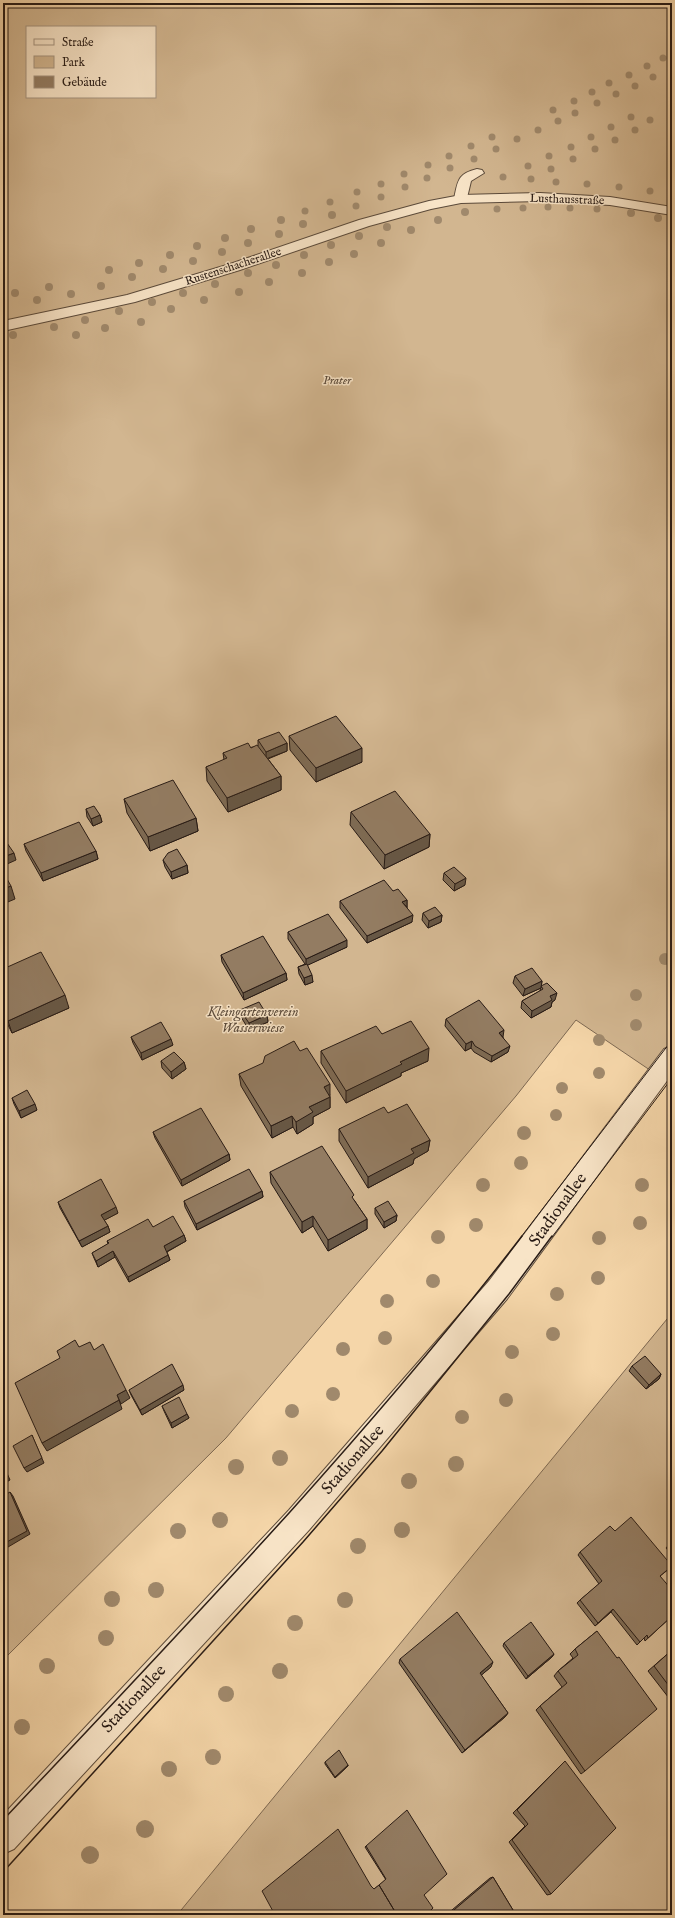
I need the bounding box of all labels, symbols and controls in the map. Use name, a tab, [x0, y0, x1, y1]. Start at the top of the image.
legend	[26, 26, 156, 98]
text: Straße	[62, 35, 94, 50]
text: Park	[62, 55, 85, 70]
text: Gebäude	[62, 75, 107, 90]
street label: Lusthausstraße	[529, 191, 605, 208]
street label: Rustenschacherallee	[183, 244, 284, 289]
park label: Prater	[323, 373, 352, 388]
park label: Kleingartenverein Wasserwiese	[207, 1003, 298, 1037]
street label: Stadionallee	[525, 1169, 592, 1251]
street label: Stadionallee	[317, 1421, 389, 1499]
street label: Stadionallee	[97, 1660, 171, 1738]

